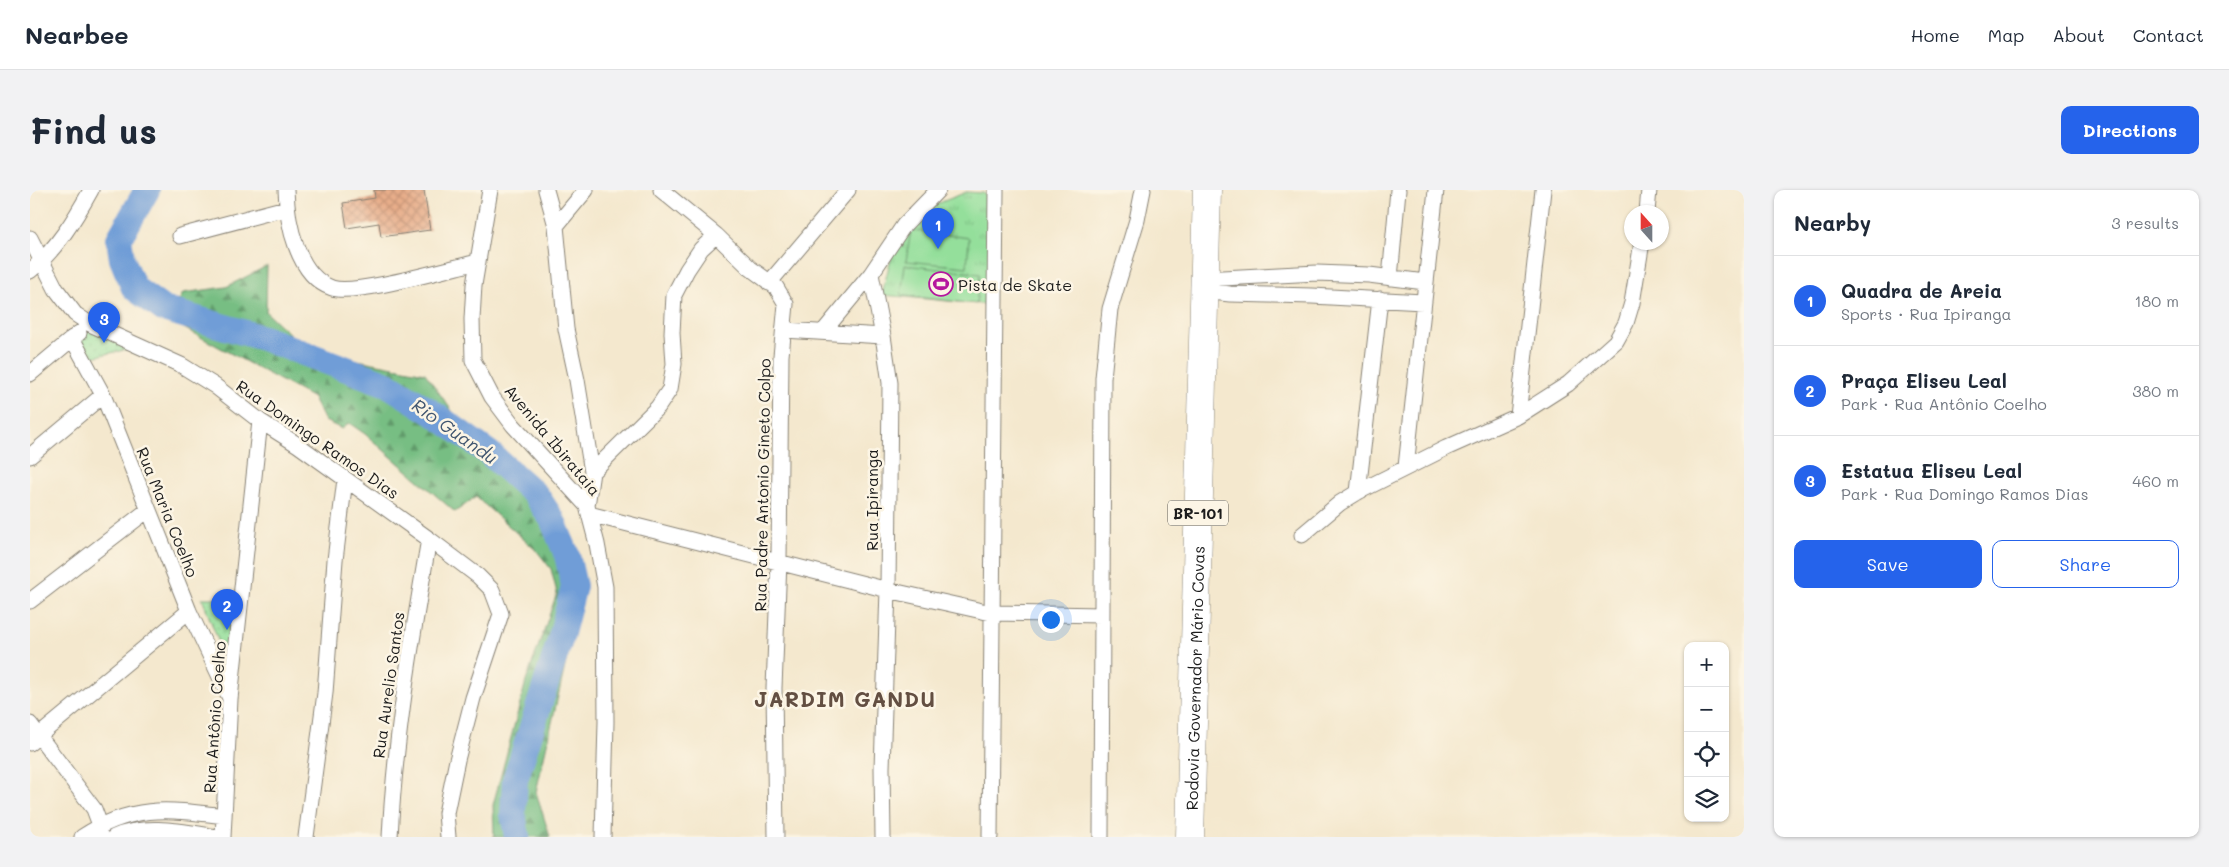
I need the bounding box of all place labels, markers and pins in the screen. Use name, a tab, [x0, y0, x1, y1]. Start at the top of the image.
pin: 1	[922, 208, 954, 249]
sports icon: Pista de Skate	[928, 271, 954, 297]
place label: Pista de Skate	[958, 274, 1072, 295]
pin: 3	[88, 302, 120, 343]
pin: 2	[211, 589, 243, 630]

